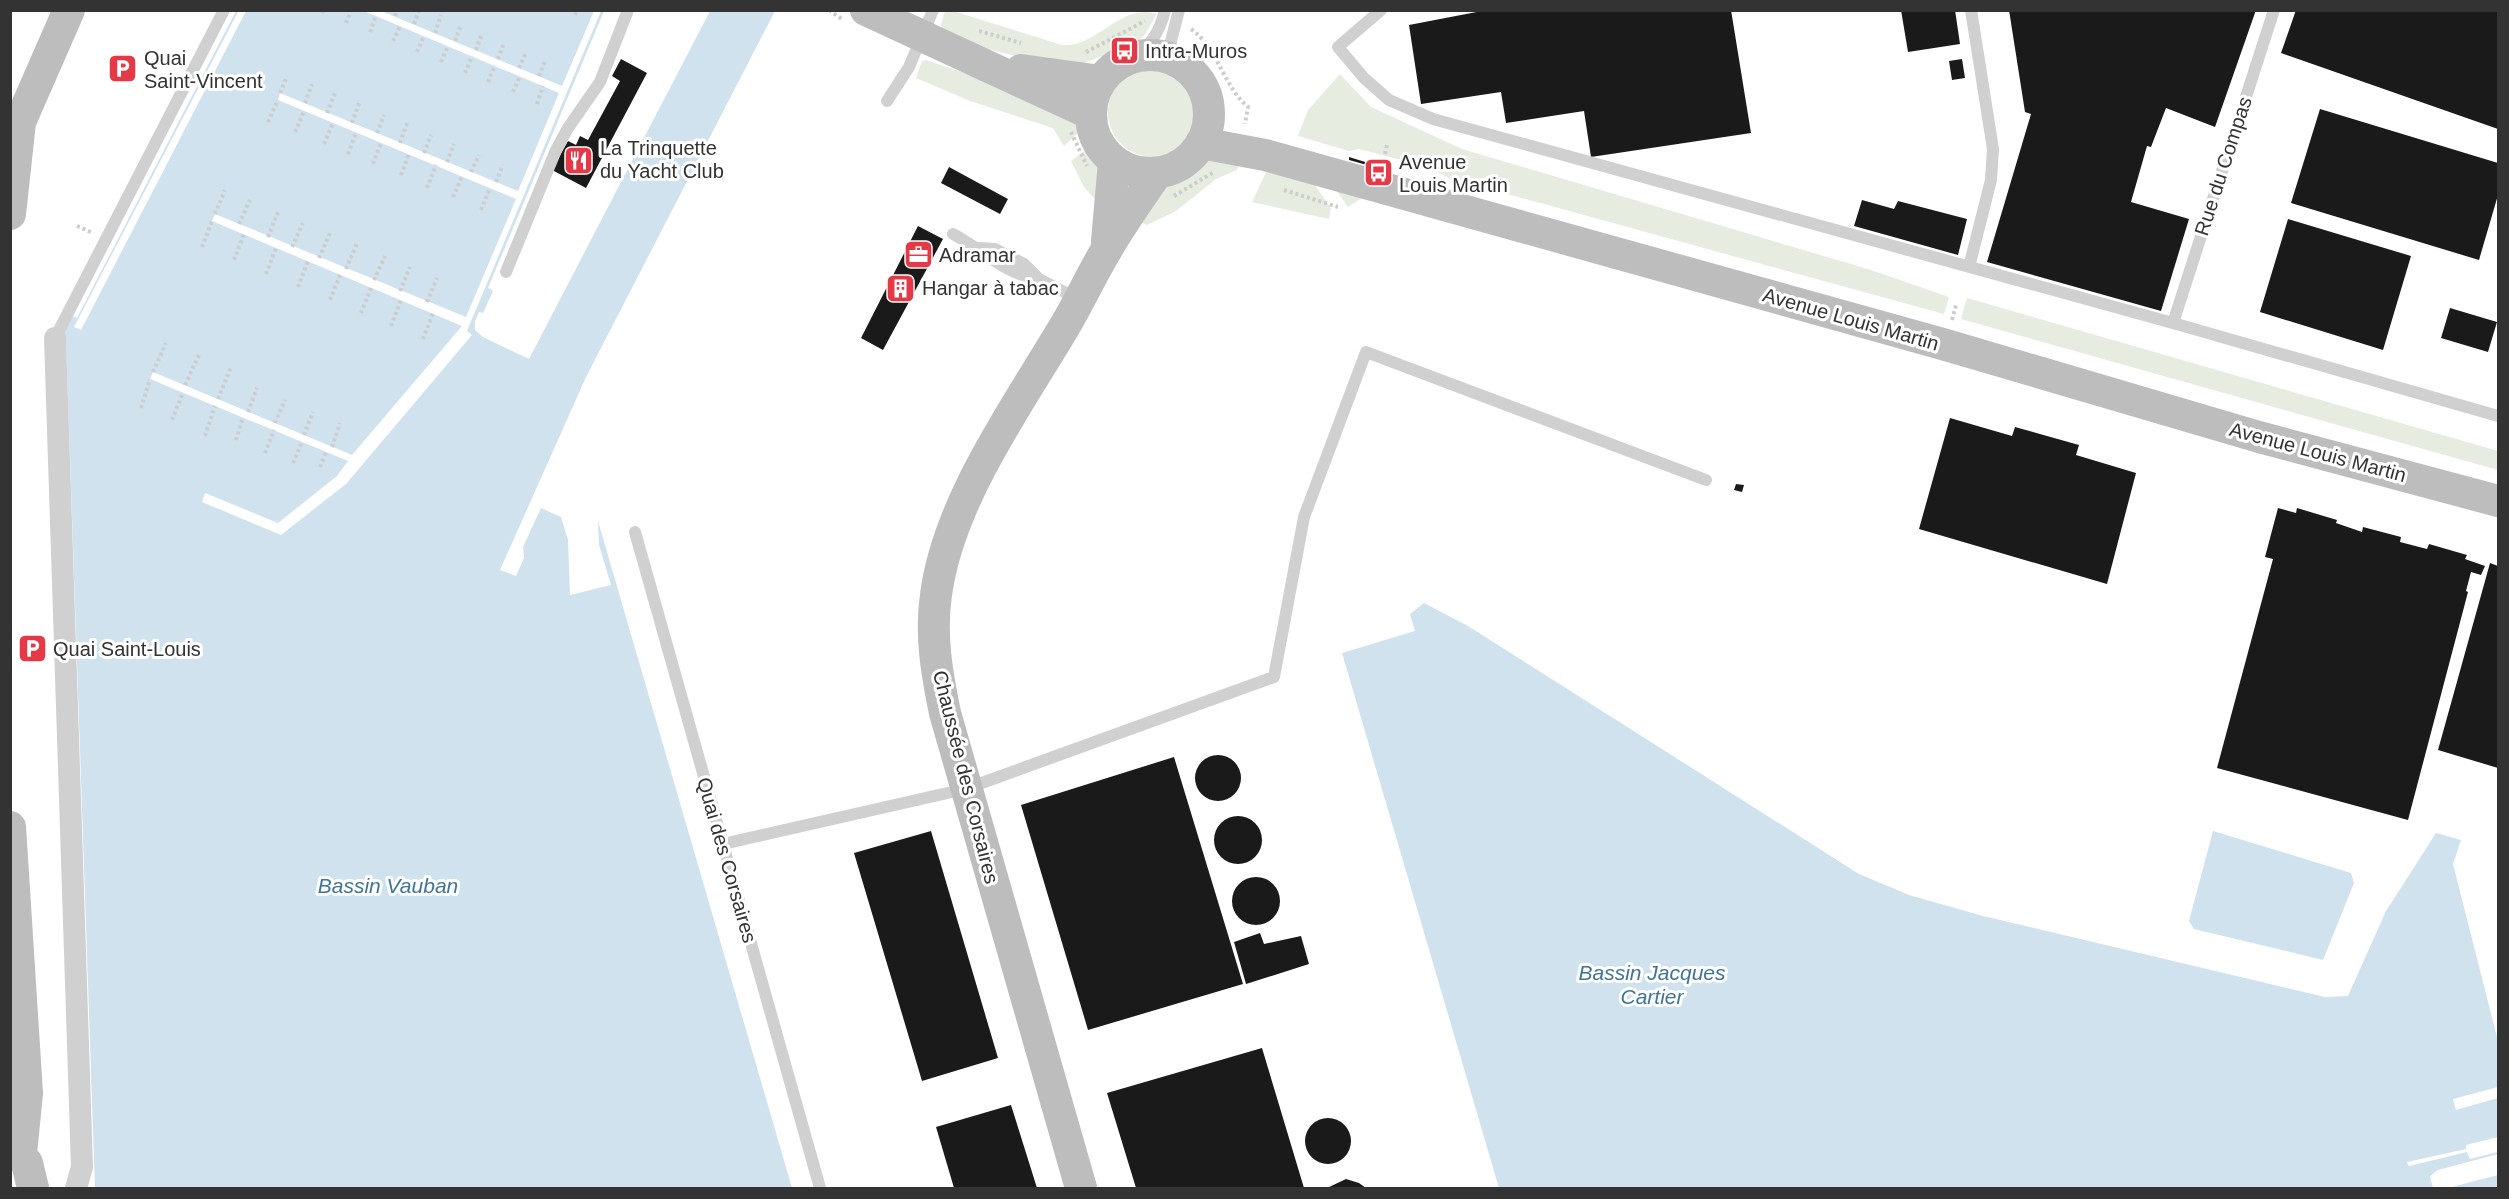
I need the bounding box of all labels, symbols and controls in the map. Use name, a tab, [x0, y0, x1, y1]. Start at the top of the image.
bus stop icon: Intra-Muros	[1108, 35, 1140, 67]
place label: Intra-Muros	[1145, 40, 1247, 62]
place label: Quai Saint-Vincent	[144, 47, 263, 92]
parking icon: Quai Saint-Vincent	[107, 53, 139, 85]
street label: Rue du Compas	[2190, 94, 2256, 238]
place label: La Trinquette du Yacht Club	[600, 137, 724, 182]
restaurant icon: La Trinquette du Yacht Club	[563, 144, 595, 176]
place label: Avenue Louis Martin	[1399, 151, 1508, 196]
bus stop icon: Avenue Louis Martin	[1362, 157, 1394, 189]
office icon: Adramar	[902, 239, 934, 271]
place label: Adramar	[939, 244, 1016, 266]
building icon: Hangar à tabac	[885, 272, 917, 304]
place label: Hangar à tabac	[922, 277, 1059, 299]
street label: Avenue Louis Martin	[1761, 283, 1941, 355]
street label: Avenue Louis Martin	[2227, 418, 2409, 486]
parking icon: Quai Saint-Louis	[16, 633, 48, 665]
place label: Quai Saint-Louis	[53, 638, 201, 660]
street label: Chaussée des Corsaires	[929, 668, 1003, 886]
street label: Quai des Corsaires	[693, 775, 761, 945]
water label: Bassin Vauban	[318, 874, 458, 897]
water label: Bassin Jacques Cartier	[1578, 961, 1726, 1008]

